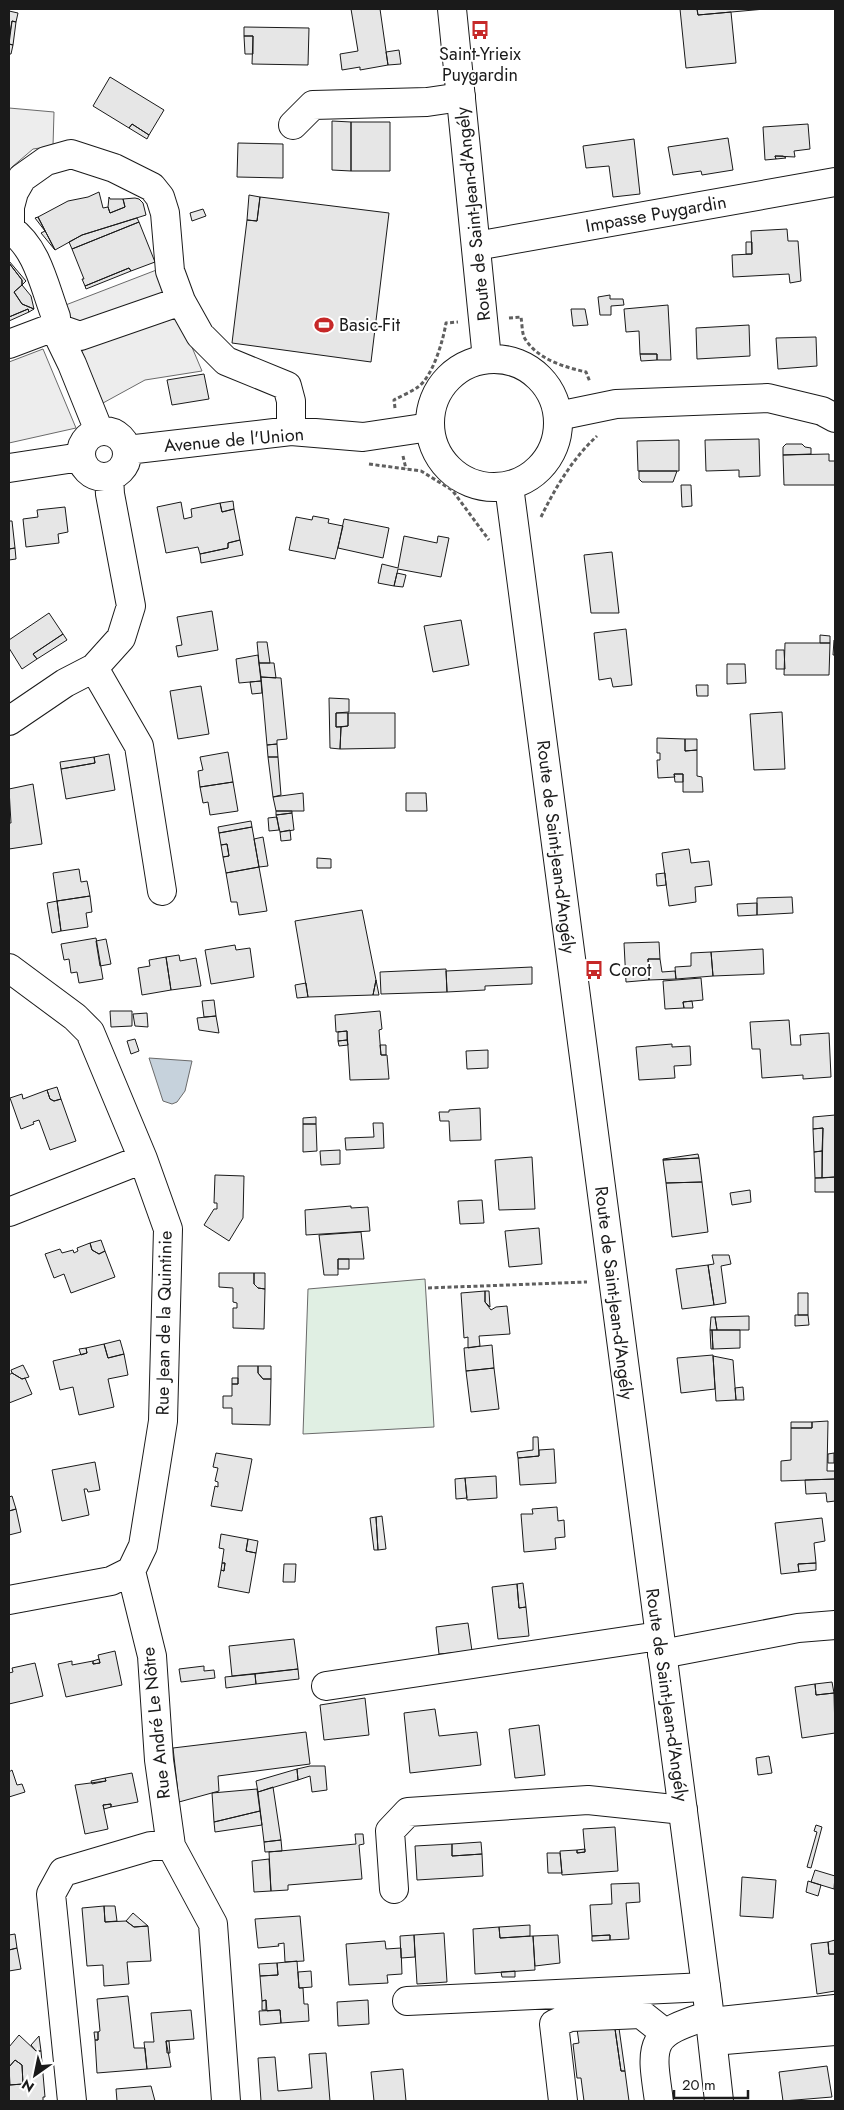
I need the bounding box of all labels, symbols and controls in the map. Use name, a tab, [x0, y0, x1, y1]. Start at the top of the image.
bus stop icon: Saint-Yrieix Puygardin	[469, 19, 491, 41]
place label: Saint-Yrieix Puygardin	[439, 41, 521, 88]
street label: Route de Saint-Jean-d'Angély	[449, 106, 497, 322]
street label: Impasse Puygardin	[584, 189, 728, 239]
place label: Basic-Fit	[339, 312, 401, 338]
sports icon: Basic-Fit	[313, 314, 335, 336]
street label: Avenue de l'Union	[163, 421, 305, 459]
street label: Route de Saint-Jean-d'Angély	[530, 739, 582, 955]
place label: Corot	[609, 957, 652, 983]
bus stop icon: Corot	[583, 959, 605, 981]
street label: Route de Saint-Jean-d'Angély	[588, 1185, 640, 1401]
street label: Rue Jean de la Quintinie	[149, 1230, 179, 1416]
street label: Route de Saint-Jean-d'Angély	[639, 1587, 695, 1803]
street label: Rue André Le Nôtre	[135, 1646, 177, 1800]
north arrow	[10, 2050, 60, 2100]
scale bar	[674, 2068, 748, 2100]
text: N	[18, 2074, 38, 2097]
text: 20 m	[682, 2074, 716, 2096]

